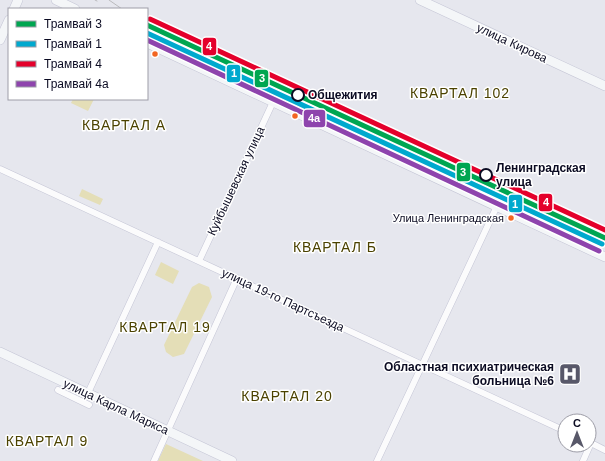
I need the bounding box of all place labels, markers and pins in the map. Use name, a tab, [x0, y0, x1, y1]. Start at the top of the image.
unlabelled marker	[150, 49, 160, 59]
marker: Общежития	[291, 88, 305, 102]
place label: Общежития	[308, 88, 378, 102]
unlabelled marker	[290, 111, 300, 121]
place label: Ленинградская улица	[496, 161, 586, 189]
marker: Ленинградская улица	[479, 168, 493, 182]
place label: Улица Ленинградская	[393, 212, 504, 224]
marker: Улица Ленинградская	[506, 213, 516, 223]
place label: Областная психиатрическая больница №6	[384, 360, 554, 388]
hospital icon: Областная психиатрическая больница №6	[557, 361, 583, 387]

